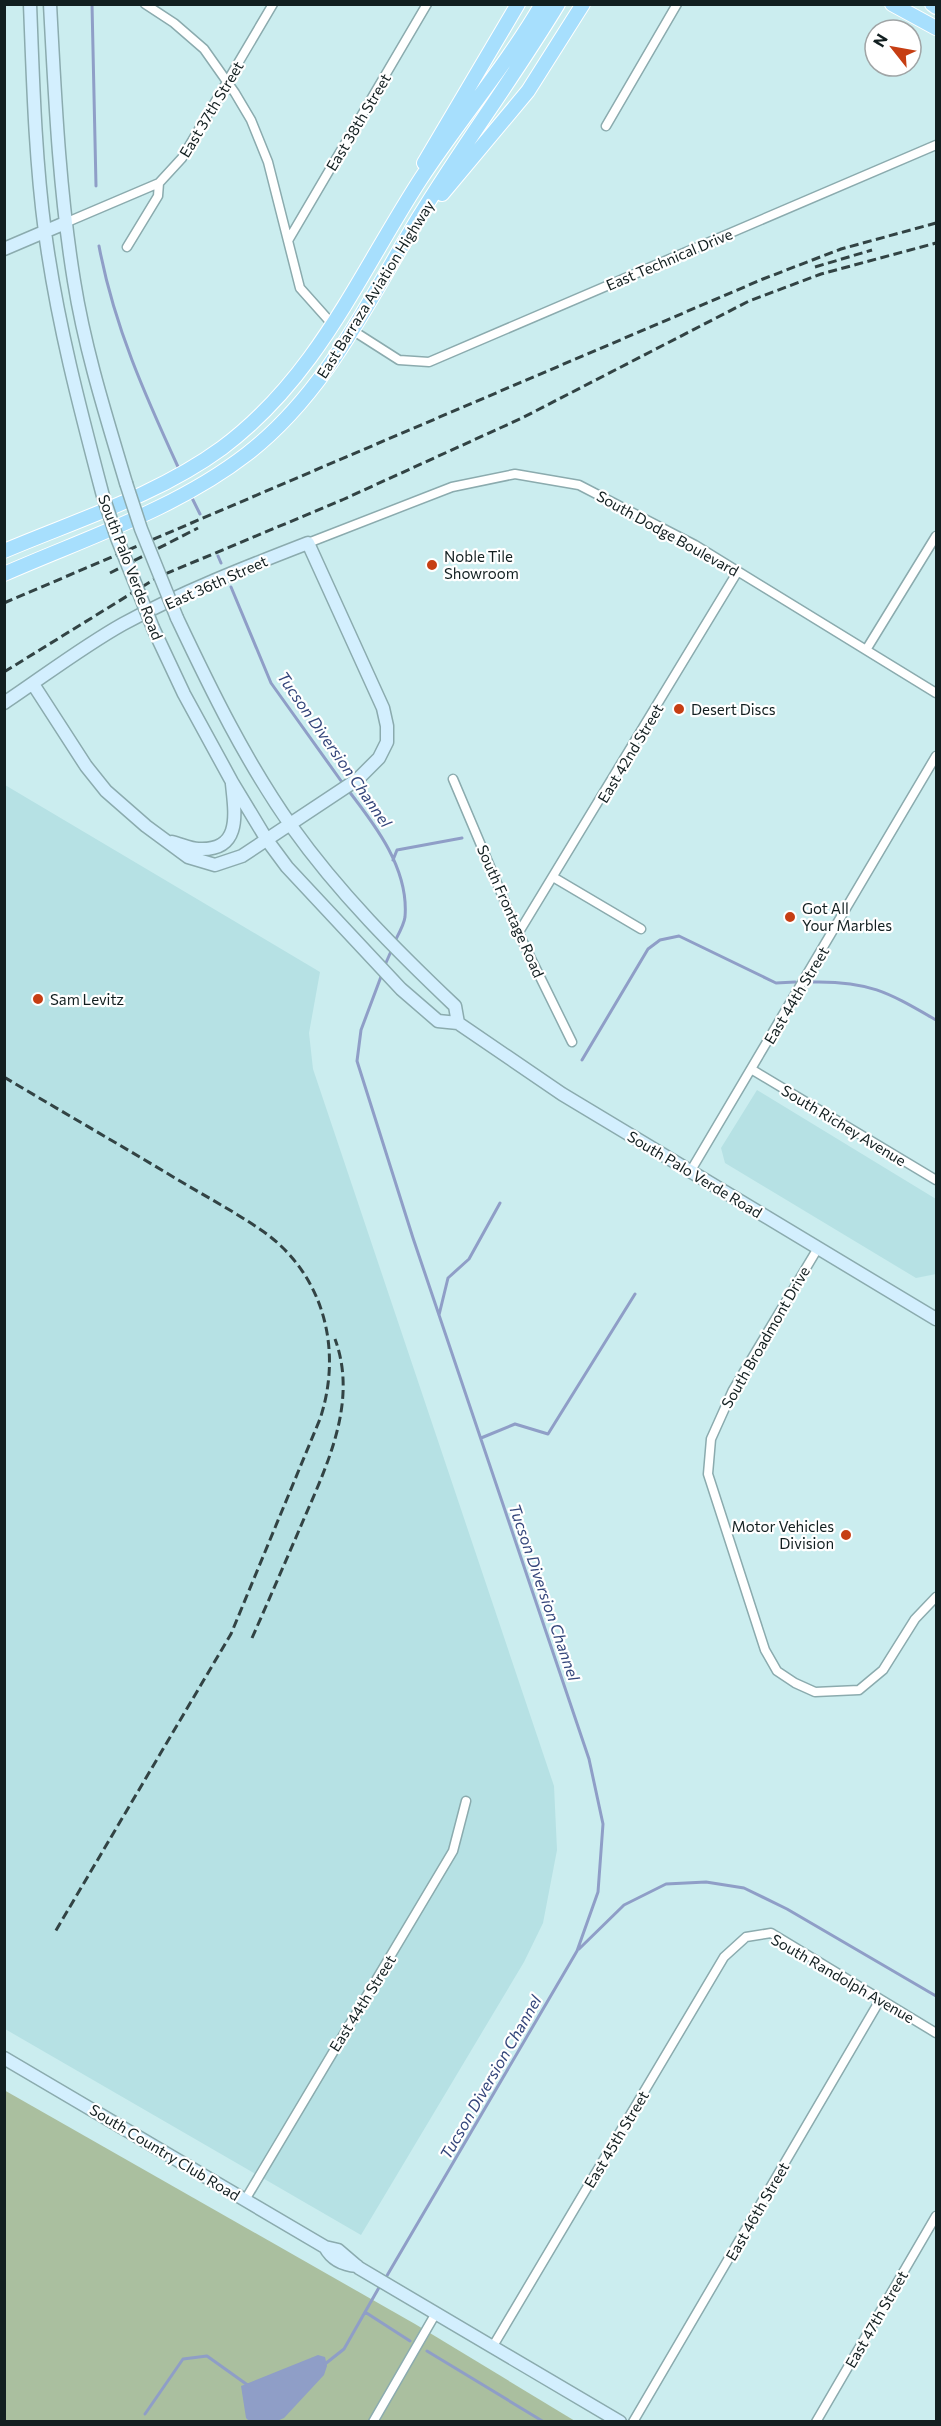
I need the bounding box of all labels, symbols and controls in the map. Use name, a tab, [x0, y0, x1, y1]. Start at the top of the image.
north arrow	[863, 18, 923, 78]
text: N	[868, 30, 891, 50]
street label: East 37th Street	[175, 58, 247, 160]
street label: East 38th Street	[322, 70, 394, 174]
street label: East Barraza Aviation Highway	[313, 196, 437, 381]
street label: East Technical Drive	[603, 224, 735, 294]
street label: South Dodge Boulevard	[594, 486, 742, 580]
street label: South Palo Verde Road	[95, 492, 167, 642]
place label: Noble Tile Showroom	[444, 547, 519, 582]
street label: East 36th Street	[162, 551, 270, 613]
marker: Noble Tile Showroom	[425, 558, 439, 572]
water label: Tucson Diversion Channel	[274, 667, 397, 831]
street label: East 42nd Street	[593, 700, 667, 806]
place label: Desert Discs	[691, 700, 776, 718]
marker: Desert Discs	[672, 702, 686, 716]
street label: South Frontage Road	[474, 842, 548, 980]
place label: Got All Your Marbles	[802, 899, 892, 934]
marker: Got All Your Marbles	[783, 910, 797, 924]
street label: East 44th Street	[760, 943, 832, 1047]
place label: Sam Levitz	[50, 990, 124, 1008]
marker: Sam Levitz	[31, 992, 45, 1006]
street label: South Richey Avenue	[778, 1081, 910, 1169]
street label: South Palo Verde Road	[624, 1127, 766, 1221]
street label: South Broadmont Drive	[717, 1263, 813, 1411]
water label: Tucson Diversion Channel	[506, 1501, 585, 1684]
place label: Motor Vehicles Division	[731, 1517, 834, 1552]
marker: Motor Vehicles Division	[839, 1528, 853, 1542]
street label: South Randolph Avenue	[768, 1930, 918, 2026]
street label: East 44th Street	[325, 1951, 399, 2055]
water label: Tucson Diversion Channel	[435, 1991, 545, 2162]
street label: East 45th Street	[580, 2087, 652, 2191]
street label: South Country Club Road	[87, 2100, 243, 2204]
street label: East 46th Street	[722, 2159, 792, 2263]
street label: East 47th Street	[841, 2267, 911, 2371]

